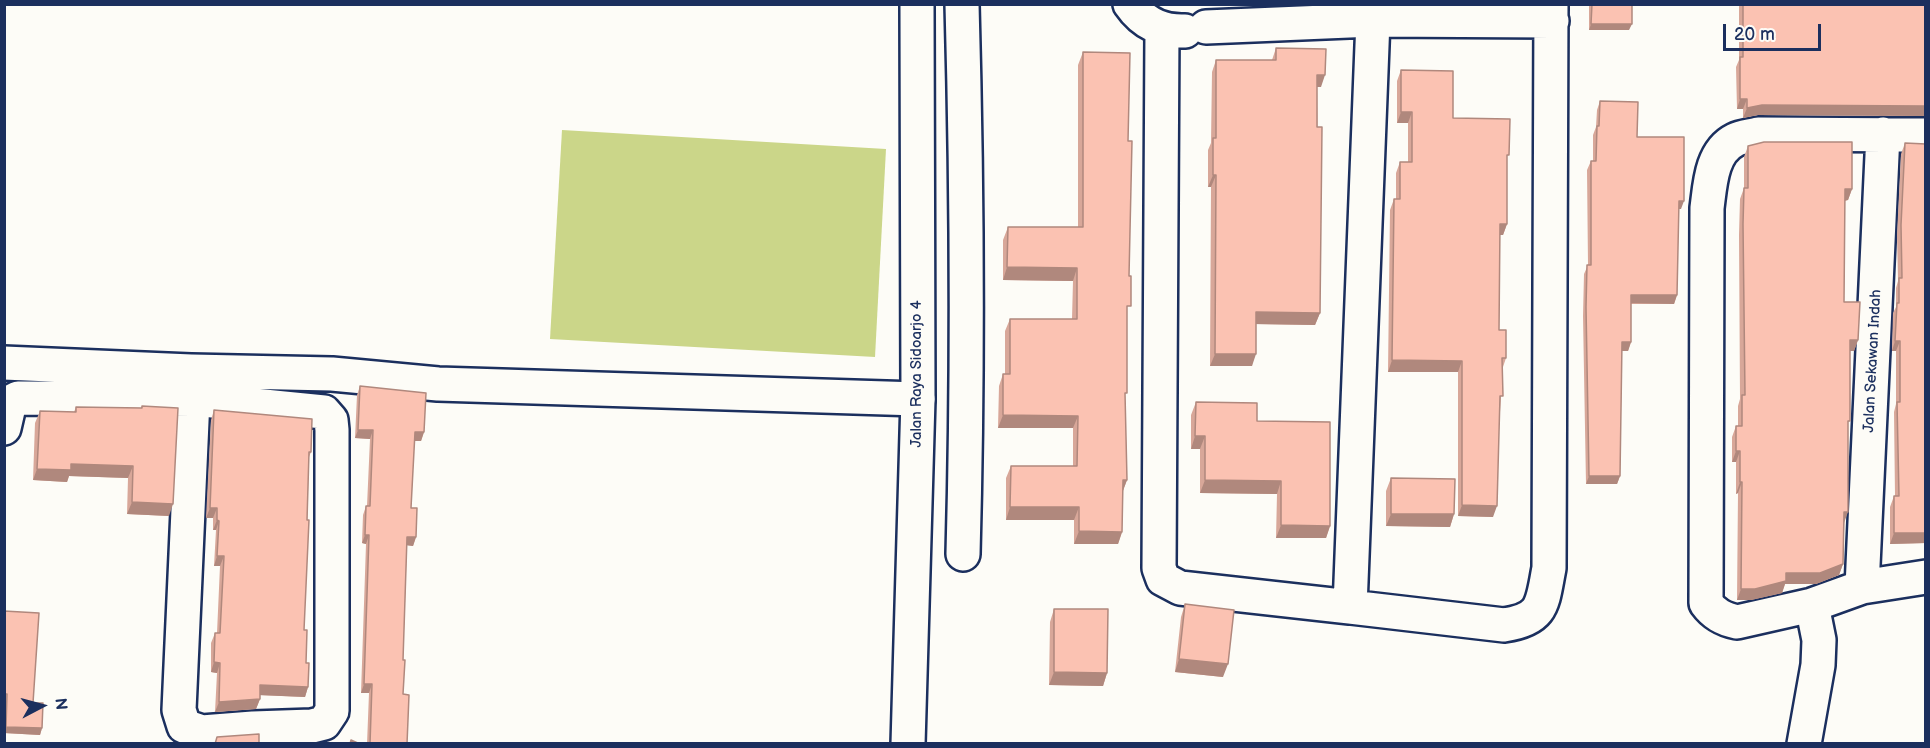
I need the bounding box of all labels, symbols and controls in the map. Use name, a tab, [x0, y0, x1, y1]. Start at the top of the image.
scale bar	[1726, 12, 1824, 50]
text: 20 m	[1734, 24, 1775, 45]
street label: Jalan Sekawan Indah	[1860, 289, 1886, 433]
street label: Jalan Raya Sidoarjo 4	[908, 300, 926, 448]
north arrow	[12, 676, 72, 736]
text: N	[50, 697, 70, 711]

